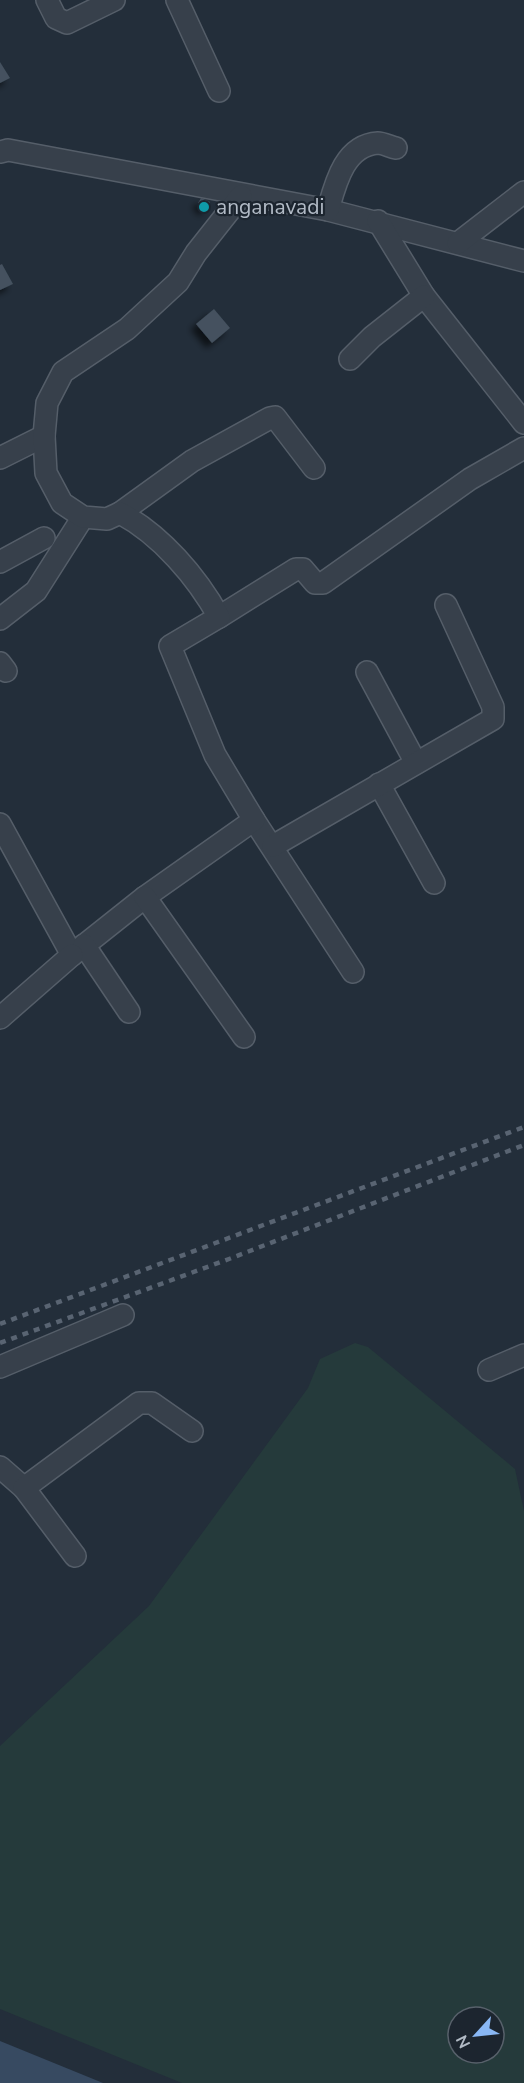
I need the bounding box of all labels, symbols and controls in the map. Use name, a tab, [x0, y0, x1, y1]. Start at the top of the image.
place label: anganavadi	[216, 193, 324, 221]
marker: anganavadi	[197, 200, 211, 214]
north arrow	[446, 2005, 506, 2065]
text: N	[451, 2031, 476, 2052]

